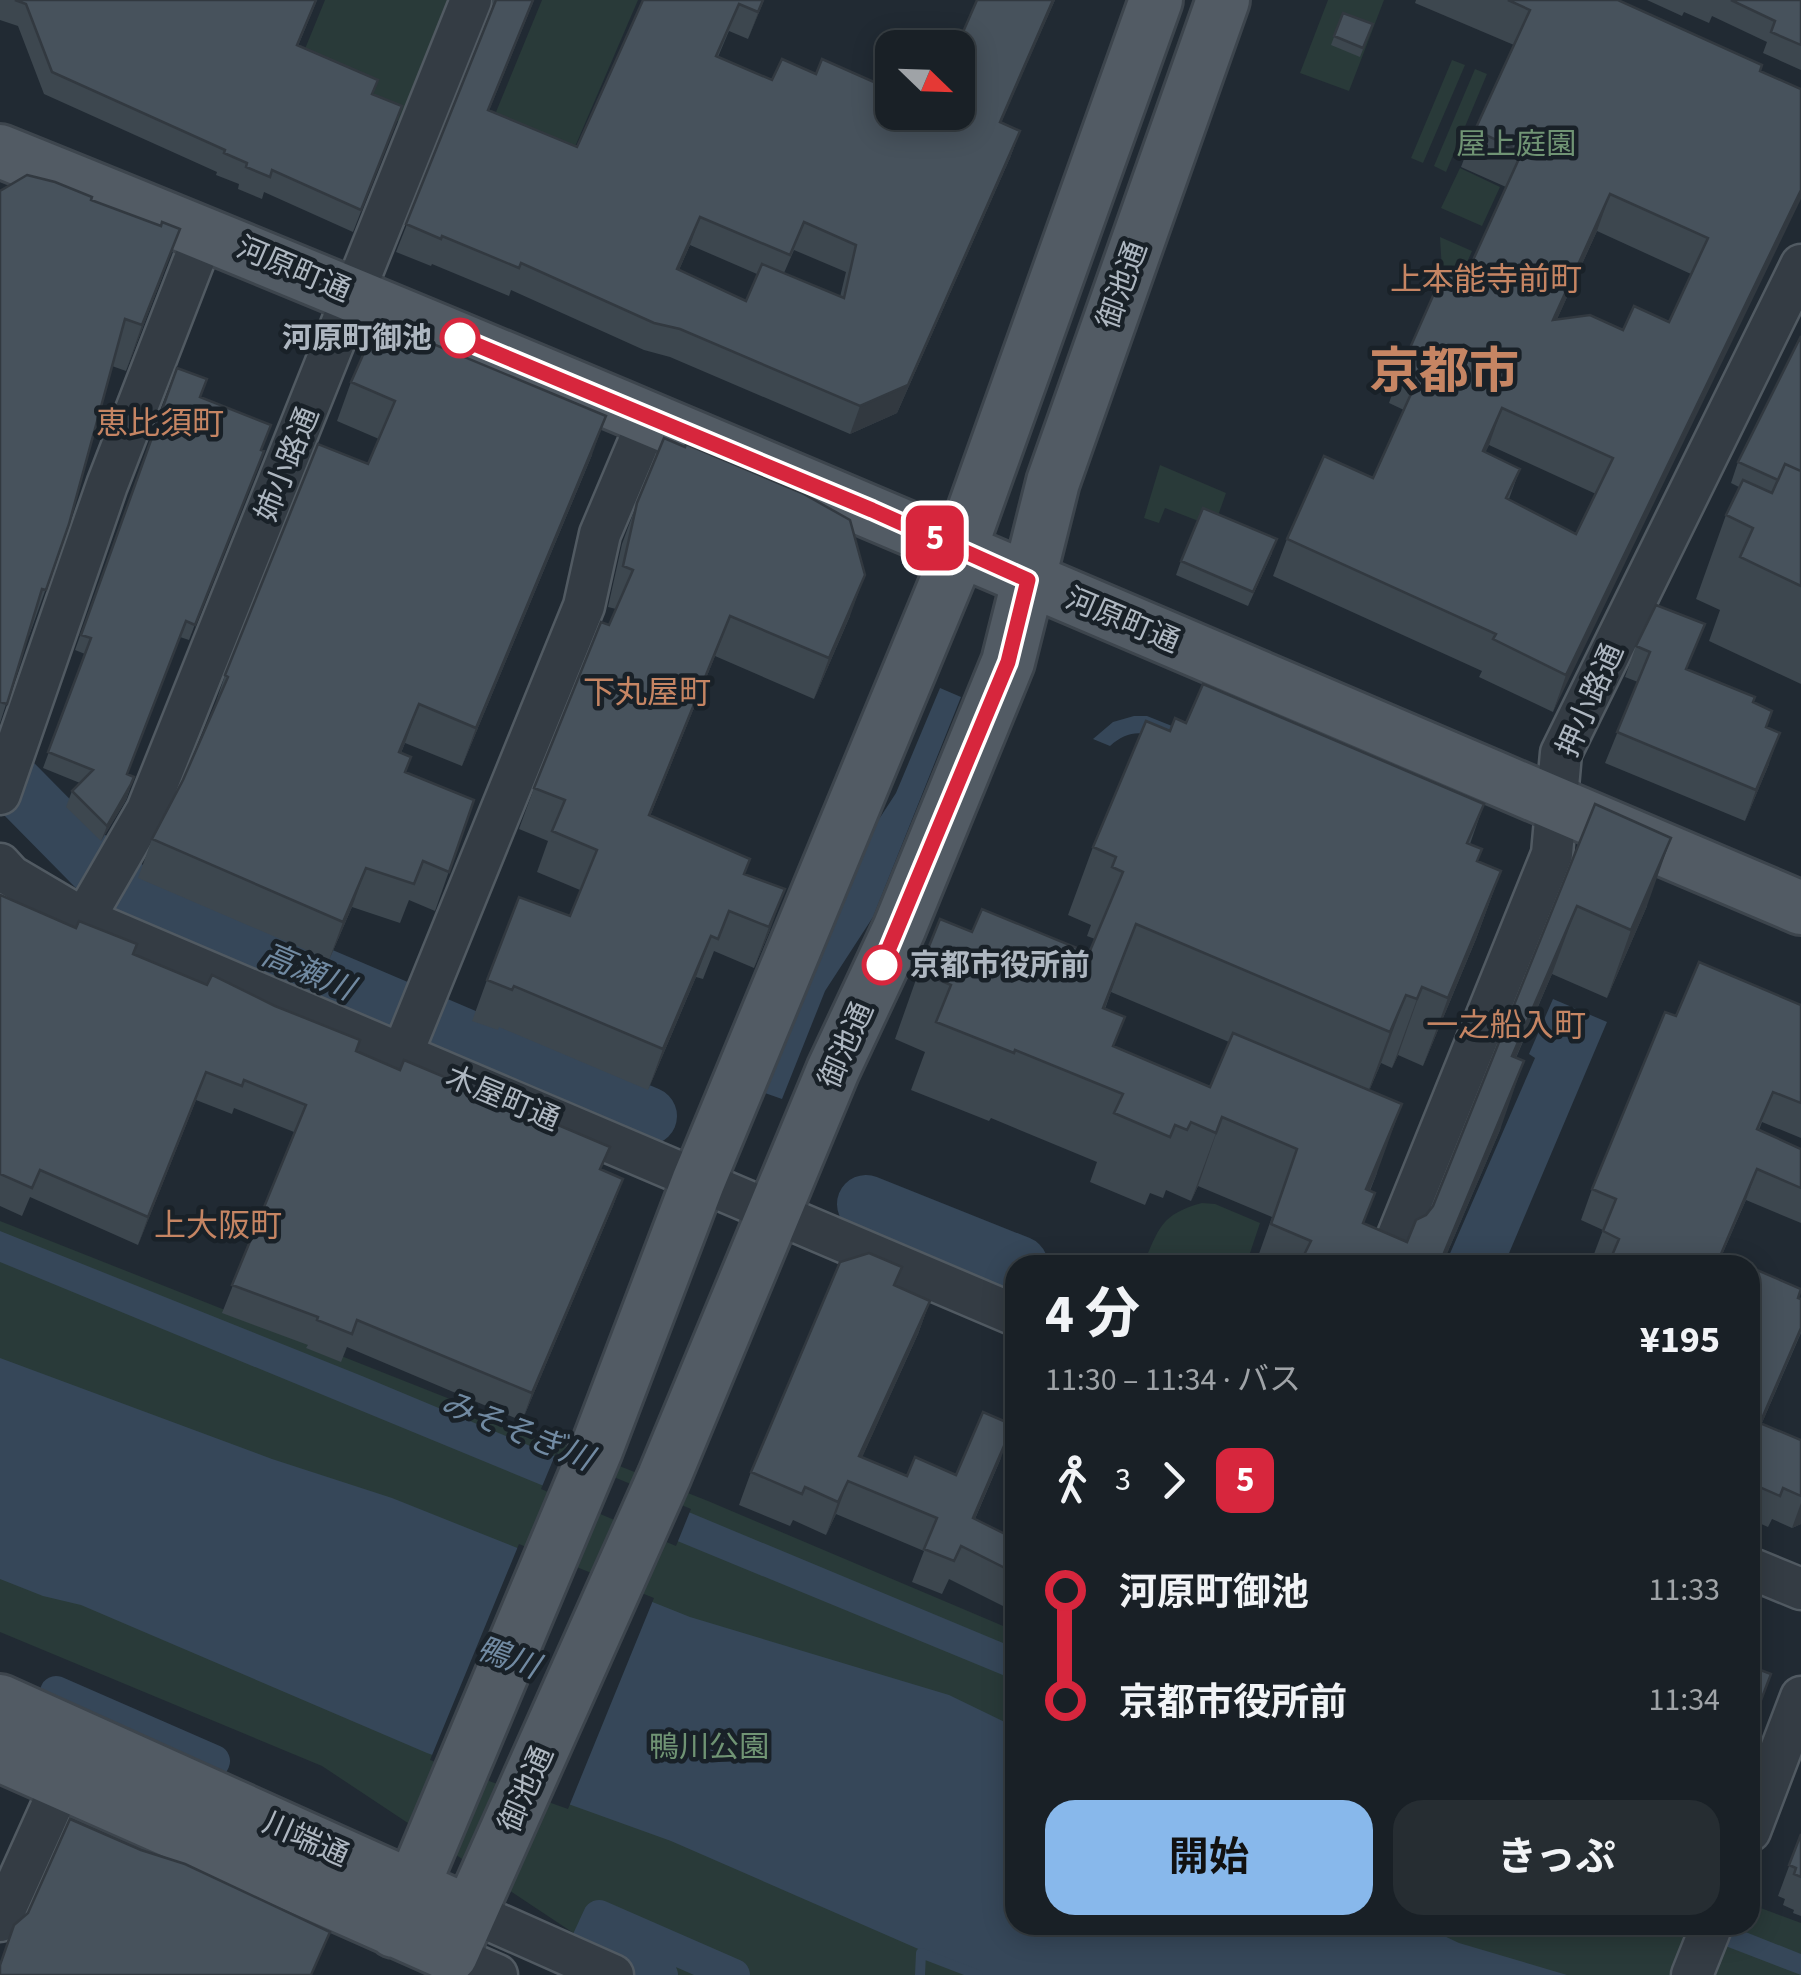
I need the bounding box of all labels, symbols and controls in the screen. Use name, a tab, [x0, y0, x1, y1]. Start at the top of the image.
north arrow	[875, 30, 975, 130]
map controls	[875, 30, 975, 130]
park label: 屋上庭園	[1456, 123, 1576, 166]
street label: 河原町通	[230, 226, 357, 313]
street label: 御池通	[1087, 236, 1158, 335]
district label: 上本能寺前町	[1390, 257, 1582, 303]
place label: 河原町御池	[282, 317, 432, 360]
marker: 河原町御池	[441, 319, 479, 357]
district label: 京都市	[1369, 337, 1519, 408]
district label: 恵比須町	[96, 401, 224, 447]
street label: 姉小路通	[245, 401, 330, 528]
line badge: 5	[902, 506, 968, 570]
text: 5	[926, 513, 944, 563]
street label: 河原町通	[1059, 577, 1186, 664]
street label: 押小路通	[1546, 637, 1635, 764]
district label: 下丸屋町	[583, 670, 711, 716]
water label: 高瀬川	[254, 932, 364, 1013]
place label: 京都市役所前	[910, 944, 1090, 987]
marker: 京都市役所前	[863, 946, 901, 984]
street label: 御池通	[809, 995, 884, 1095]
district label: 一之船入町	[1426, 1003, 1586, 1049]
street label: 木屋町通	[439, 1055, 566, 1142]
district label: 上大阪町	[154, 1203, 282, 1249]
text: 4 分	[1045, 1276, 1140, 1354]
text: ¥195	[1640, 1313, 1720, 1367]
text: 11:30 – 11:34 · バス	[1045, 1357, 1301, 1403]
water label: みそそぎ川	[434, 1380, 602, 1483]
icon: walk	[1045, 1453, 1100, 1508]
icon: forward	[1146, 1453, 1201, 1508]
text: 5	[1236, 1455, 1254, 1505]
text: 3	[1115, 1457, 1131, 1503]
text: 河原町御池	[1119, 1566, 1309, 1620]
text: 11:33	[1648, 1567, 1720, 1613]
water label: 鴨川	[470, 1625, 548, 1692]
text: 京都市役所前	[1119, 1676, 1347, 1730]
text: 11:34	[1648, 1677, 1720, 1723]
park label: 鴨川公園	[649, 1726, 769, 1769]
street label: 御池通	[489, 1739, 564, 1839]
button: 開始	[1045, 1800, 1373, 1915]
button: きっぷ	[1393, 1800, 1720, 1915]
street label: 川端通	[256, 1802, 356, 1877]

